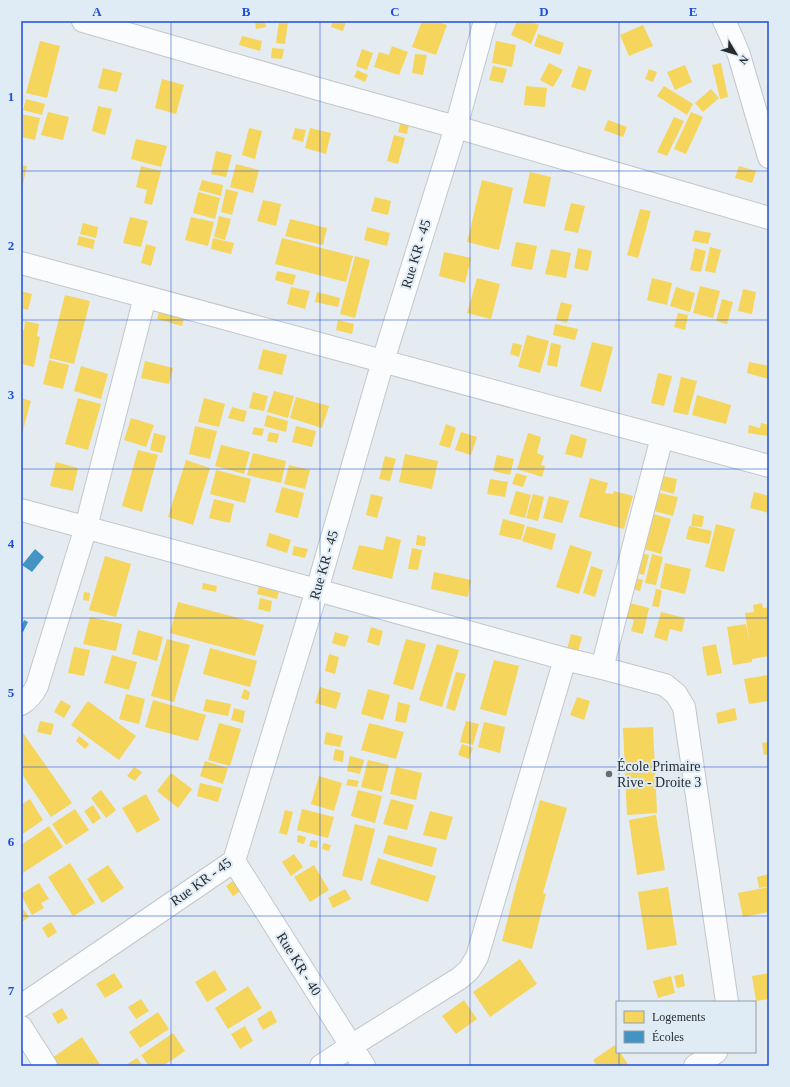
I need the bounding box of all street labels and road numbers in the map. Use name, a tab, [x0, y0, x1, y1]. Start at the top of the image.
street label: Rue KR - 45	[398, 218, 434, 290]
street label: Rue KR - 45	[307, 529, 341, 601]
street label: Rue KR - 45	[168, 855, 234, 909]
street label: Rue KR - 40	[274, 930, 324, 998]

